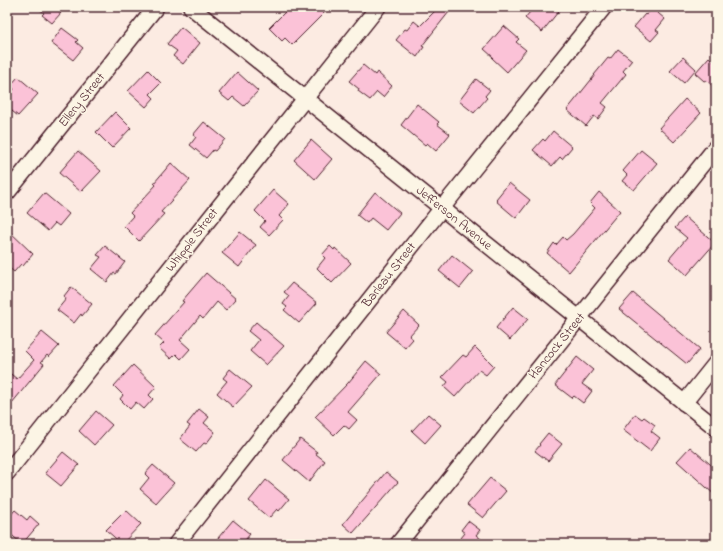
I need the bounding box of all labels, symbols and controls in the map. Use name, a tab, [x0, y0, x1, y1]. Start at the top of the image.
street label: Ellery Street	[54, 68, 111, 132]
street label: Jefferson Avenue	[412, 181, 496, 255]
street label: Whipple Street	[161, 204, 223, 276]
street label: Barleau Street	[357, 238, 421, 312]
street label: Hancock Street	[524, 308, 590, 383]

